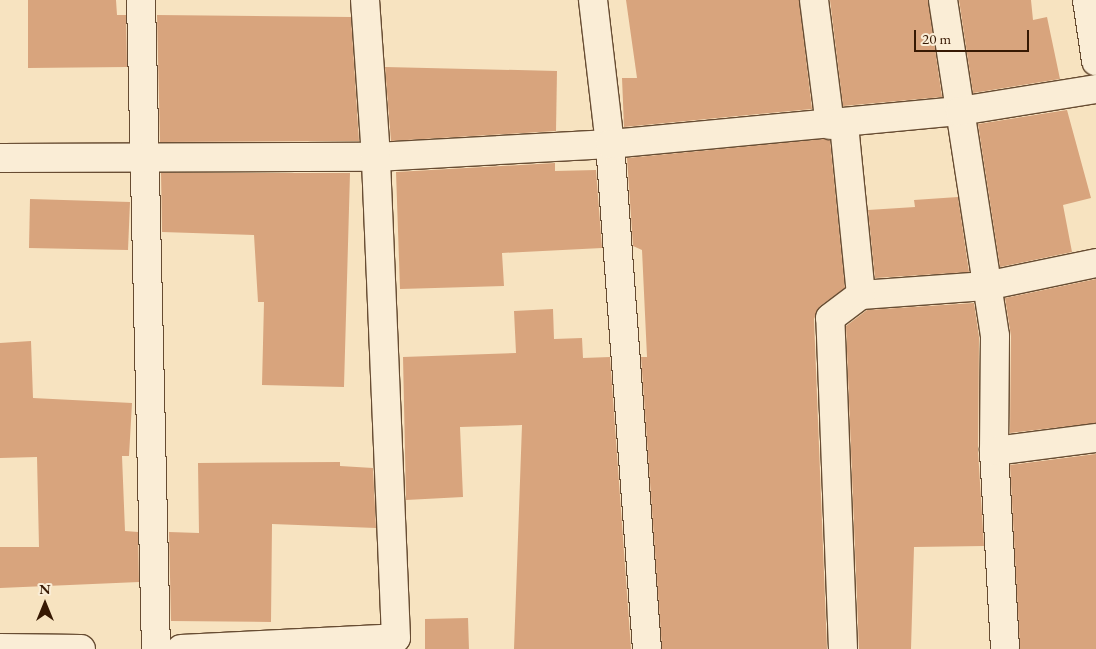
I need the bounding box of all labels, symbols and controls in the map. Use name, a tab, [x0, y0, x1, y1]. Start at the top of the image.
scale bar	[916, 20, 1031, 52]
text: 20 m	[922, 29, 951, 48]
north arrow	[20, 579, 70, 629]
text: N	[39, 580, 51, 598]

